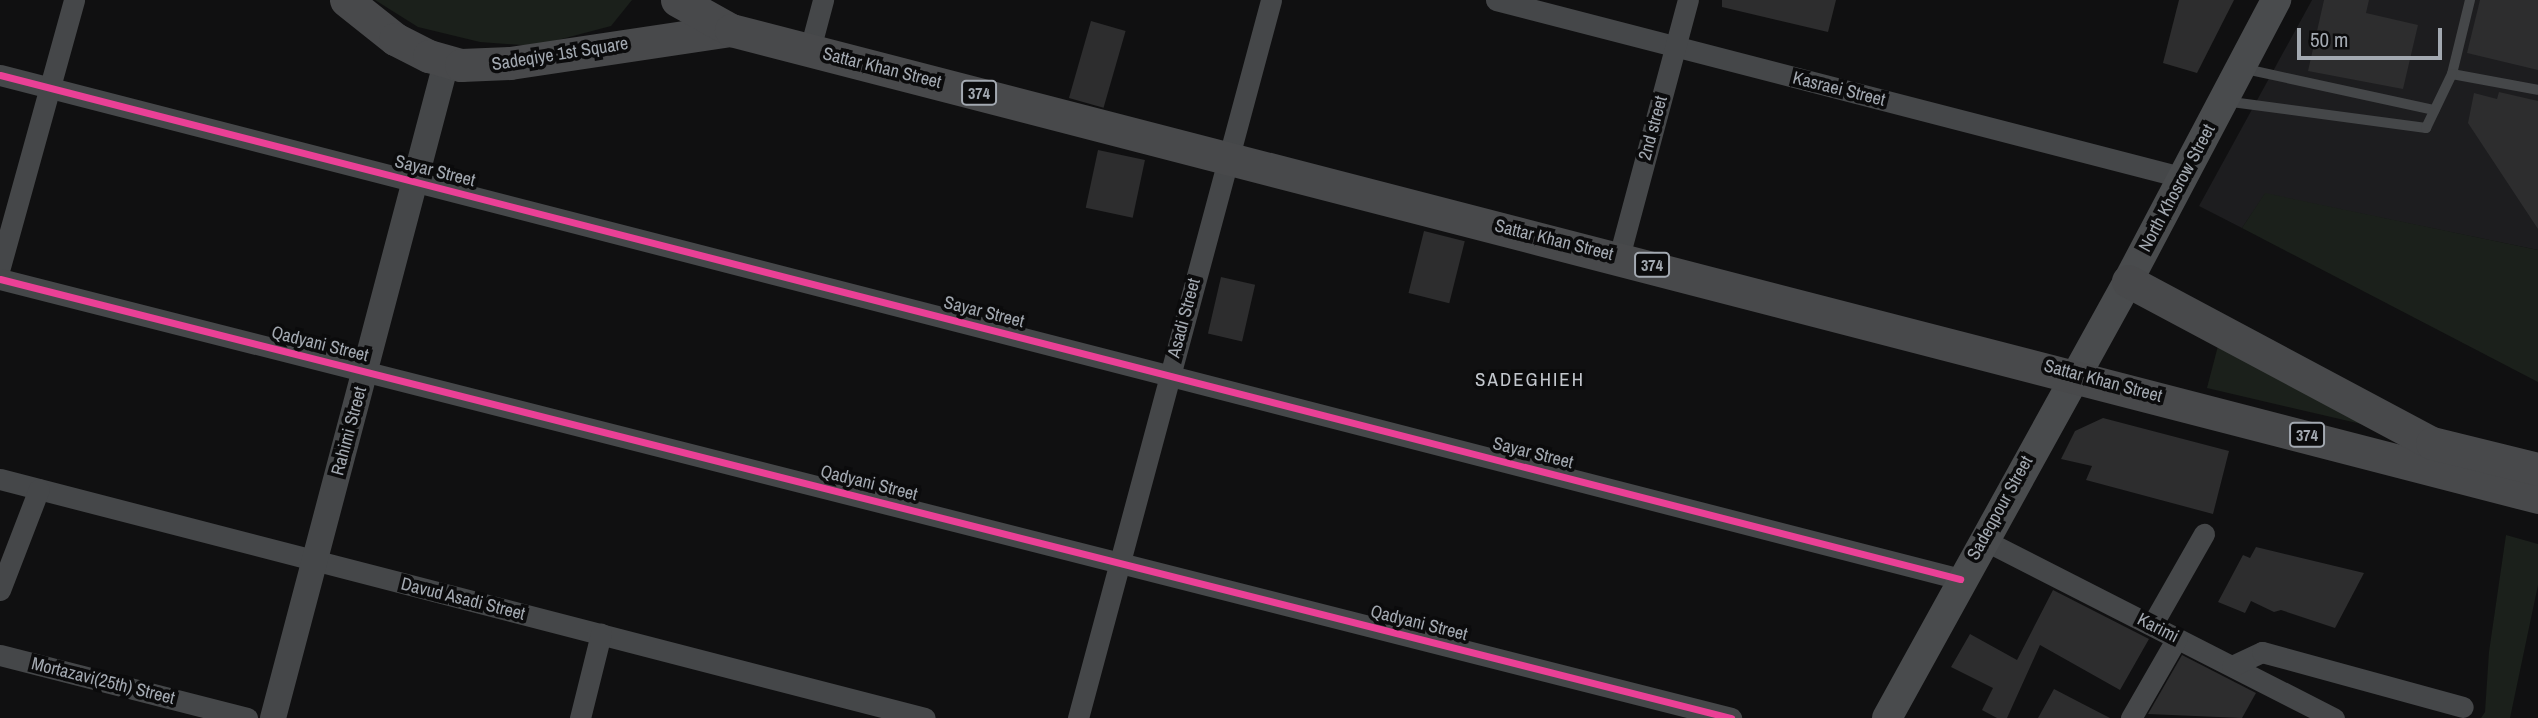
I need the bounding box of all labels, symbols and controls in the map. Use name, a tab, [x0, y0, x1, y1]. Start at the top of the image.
scale bar	[2300, 14, 2445, 58]
text: 50 m	[2310, 25, 2348, 54]
street label: Sadeqiye 1st Square	[490, 33, 630, 75]
street label: Sattar Khan Street	[820, 43, 944, 93]
street label: Kasraei Street	[1791, 67, 1887, 111]
road number: 374	[960, 80, 998, 106]
street label: 2nd street	[1634, 94, 1672, 162]
street label: North Khosrow Street	[2134, 121, 2220, 255]
street label: Sayar Street	[393, 151, 477, 191]
street label: Sattar Khan Street	[1492, 215, 1616, 265]
road number: 374	[1633, 252, 1671, 278]
street label: Asadi Street	[1163, 276, 1205, 360]
street label: Sayar Street	[942, 292, 1026, 332]
street label: Qadyani Street	[269, 322, 371, 366]
street label: Sattar Khan Street	[2042, 355, 2164, 407]
district label: SADEGHIEH	[1476, 369, 1584, 391]
street label: Rahimi Street	[327, 384, 371, 478]
road number: 374	[2288, 422, 2326, 448]
street label: Sayar Street	[1491, 433, 1575, 473]
street label: Sadeqpour Street	[1963, 452, 2037, 564]
street label: Qadyani Street	[818, 461, 920, 505]
street label: Davud Asadi Street	[398, 573, 528, 625]
street label: Qadyani Street	[1368, 601, 1470, 645]
street label: Karimi	[2134, 609, 2182, 647]
street label: Mortazavi(25th) Street	[29, 653, 177, 709]

